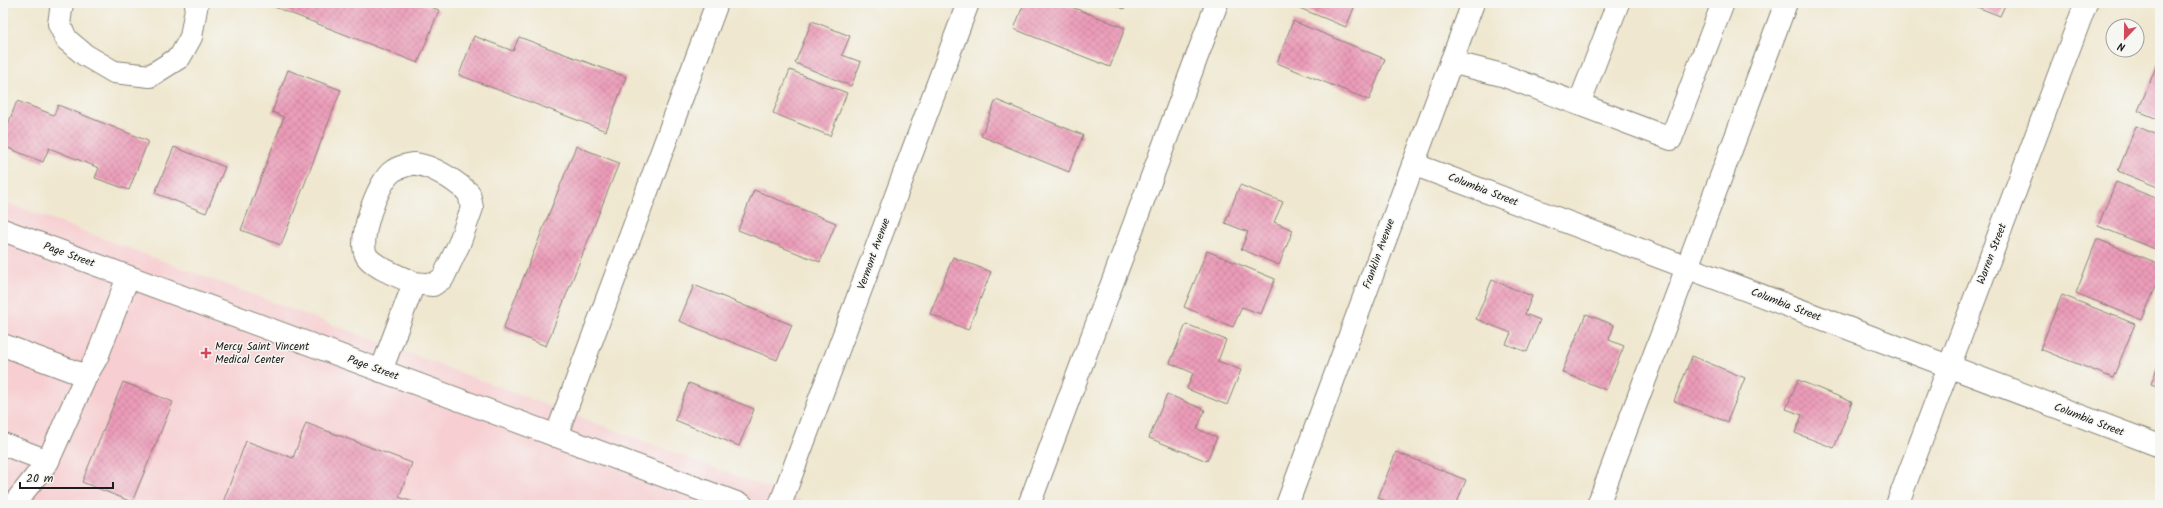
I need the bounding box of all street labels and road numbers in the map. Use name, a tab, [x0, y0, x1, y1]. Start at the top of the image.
street label: Columbia Street	[1445, 168, 1522, 212]
street label: Vermont Avenue	[853, 216, 895, 292]
street label: Franklin Avenue	[1358, 216, 1400, 292]
street label: Warren Street	[1972, 220, 2012, 287]
street label: Page Street	[41, 237, 98, 273]
street label: Columbia Street	[1748, 283, 1825, 327]
street label: Page Street	[345, 350, 402, 386]
street label: Columbia Street	[2051, 398, 2128, 442]

